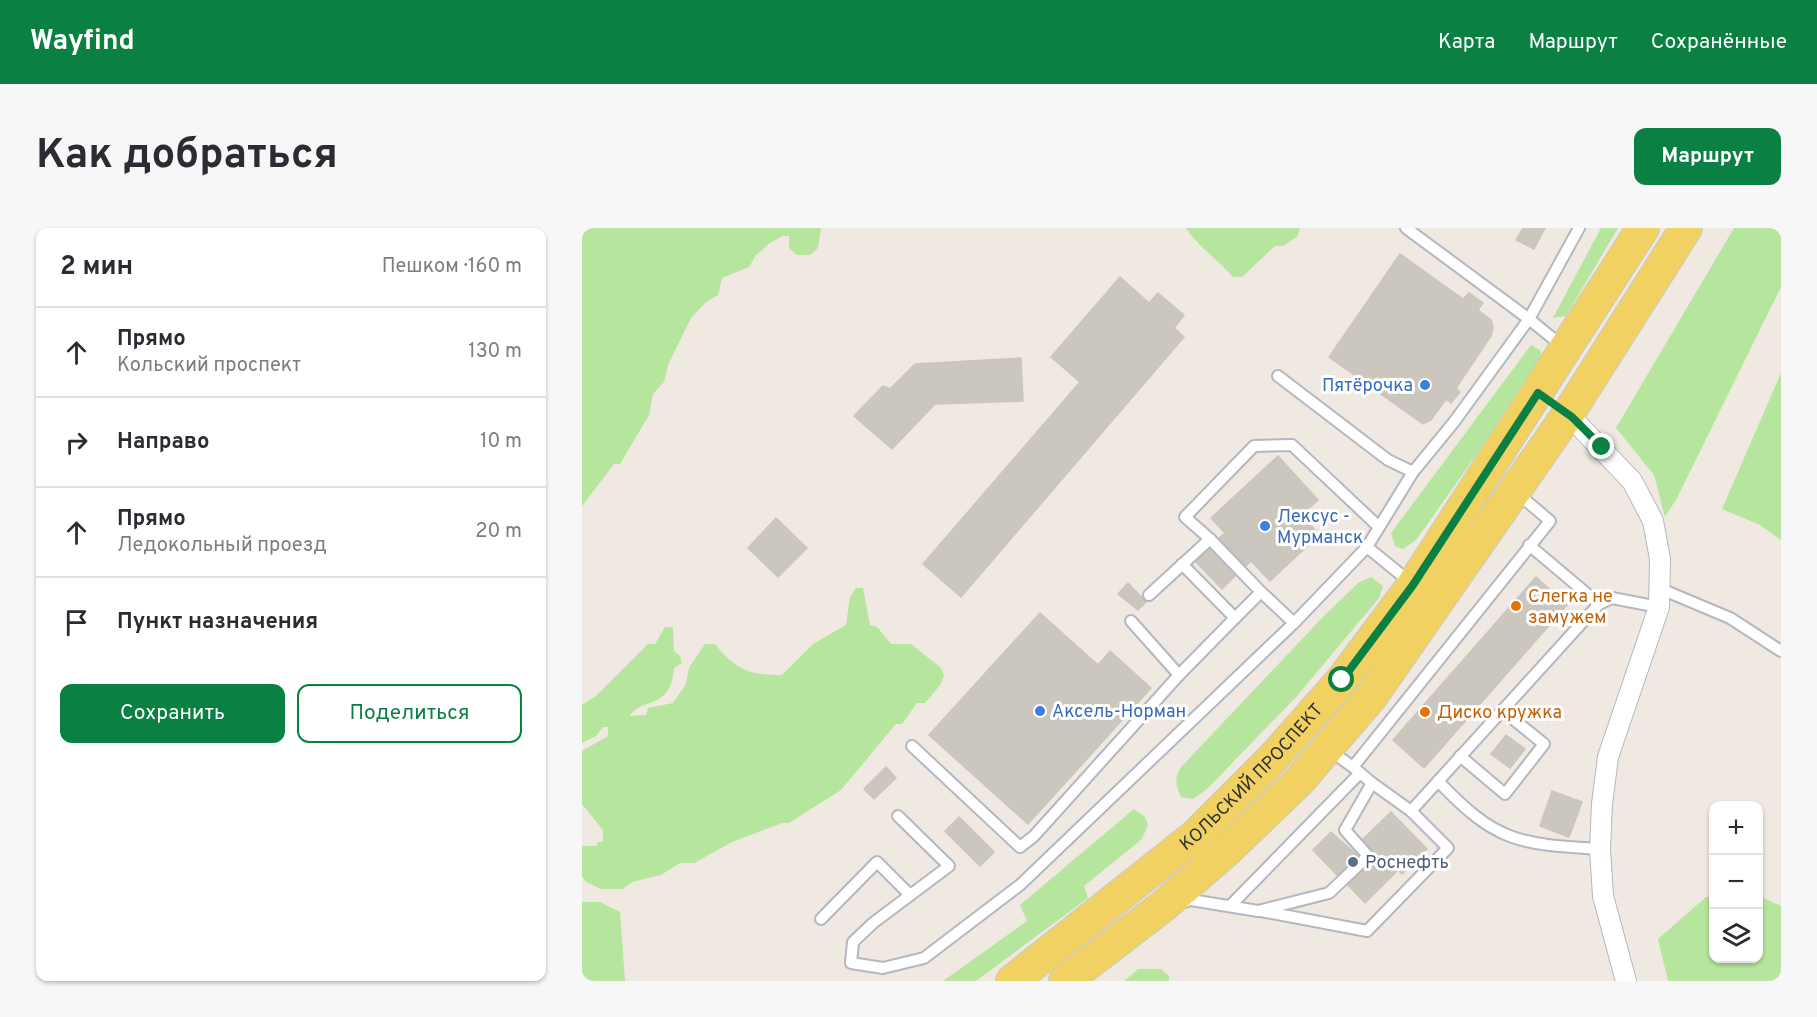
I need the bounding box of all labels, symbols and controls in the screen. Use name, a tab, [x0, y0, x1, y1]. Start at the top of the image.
text: Wayfind	[30, 24, 135, 60]
text: Карта	[1438, 29, 1495, 56]
text: Маршрут	[1528, 29, 1618, 56]
text: Сохранённые	[1651, 29, 1787, 56]
button: Маршрут	[1634, 128, 1781, 185]
text: Как добраться	[36, 130, 338, 183]
text: 2 мин	[60, 251, 133, 284]
text: Пешком · 160 m	[382, 254, 522, 280]
text: Прямо	[117, 326, 186, 353]
icon: ahead	[60, 336, 93, 369]
text: 130 m	[468, 339, 522, 365]
text: Кольский проспект	[117, 353, 301, 379]
place label: Пятёрочка	[1322, 375, 1413, 398]
marker: Пятёрочка	[1418, 378, 1432, 392]
icon: right	[60, 426, 93, 459]
text: Направо	[117, 429, 209, 456]
text: 10 m	[480, 429, 522, 455]
route end	[1588, 433, 1614, 459]
text: Прямо	[117, 506, 186, 533]
place label: Лексус - Мурманск	[1277, 506, 1363, 550]
icon: ahead	[60, 516, 93, 549]
text: 20 m	[475, 519, 522, 545]
marker: Лексус - Мурманск	[1258, 519, 1272, 533]
text: Ледокольный проезд	[117, 533, 327, 559]
place label: Слегка не замужем	[1528, 586, 1613, 630]
marker: Слегка не замужем	[1509, 599, 1523, 613]
icon: arrive	[60, 606, 93, 639]
text: Пункт назначения	[117, 609, 318, 636]
route start	[1328, 666, 1354, 692]
button: Сохранить	[60, 684, 285, 743]
button: Поделиться	[297, 684, 522, 743]
street label: КОЛЬСКИЙ ПРОСПЕКТ	[1176, 699, 1329, 856]
place label: Аксель-Норман	[1052, 701, 1186, 724]
place label: Диско кружка	[1437, 702, 1562, 725]
marker: Аксель-Норман	[1033, 704, 1047, 718]
marker: Диско кружка	[1418, 705, 1432, 719]
map controls	[1709, 801, 1763, 963]
button: +	[1709, 801, 1763, 855]
place label: Роснефть	[1365, 852, 1449, 875]
marker: Роснефть	[1346, 855, 1360, 869]
button: −	[1709, 855, 1763, 909]
button: layers	[1709, 909, 1763, 963]

